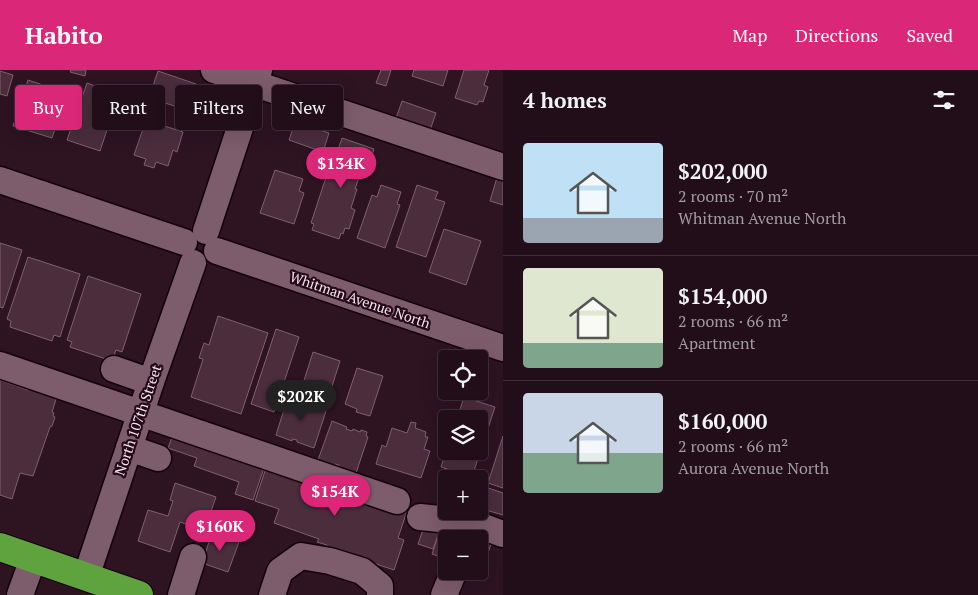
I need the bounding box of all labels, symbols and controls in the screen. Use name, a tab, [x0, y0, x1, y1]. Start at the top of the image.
text: Habito	[25, 19, 103, 51]
text: Map	[732, 23, 767, 47]
text: Directions	[795, 23, 878, 47]
text: Saved	[906, 23, 953, 47]
chip: Buy	[15, 85, 82, 130]
chip: Rent	[92, 85, 165, 130]
chip: Filters	[175, 85, 262, 130]
chip: New	[272, 85, 343, 130]
text: 4 homes	[523, 86, 607, 114]
icon: filters	[930, 86, 958, 114]
pin: $134K	[306, 146, 376, 189]
text: $134K	[317, 152, 365, 174]
text: $202,000	[678, 157, 767, 185]
icon: home	[563, 163, 623, 223]
text: 2 rooms · 70 m²	[678, 185, 788, 207]
text: Whitman Avenue North	[678, 207, 846, 229]
street label: Whitman Avenue North	[287, 267, 433, 332]
text: $154,000	[678, 282, 767, 310]
icon: home	[563, 288, 623, 348]
text: 2 rooms · 66 m²	[678, 310, 788, 332]
text: Apartment	[678, 332, 755, 354]
map controls	[438, 350, 488, 580]
button: locate	[438, 350, 488, 400]
street label: North 107th Street	[110, 361, 166, 478]
pin: $202K	[266, 380, 336, 422]
text: $202K	[277, 385, 325, 407]
text: $160,000	[678, 407, 767, 435]
button: layers	[438, 410, 488, 460]
icon: home	[563, 413, 623, 473]
text: 2 rooms · 66 m²	[678, 435, 788, 457]
text: Aurora Avenue North	[678, 457, 829, 479]
button: +	[438, 470, 488, 520]
pin: $154K	[300, 474, 370, 517]
text: $154K	[311, 480, 359, 502]
pin: $160K	[185, 510, 255, 552]
text: $160K	[196, 515, 244, 537]
button: −	[438, 530, 488, 580]

